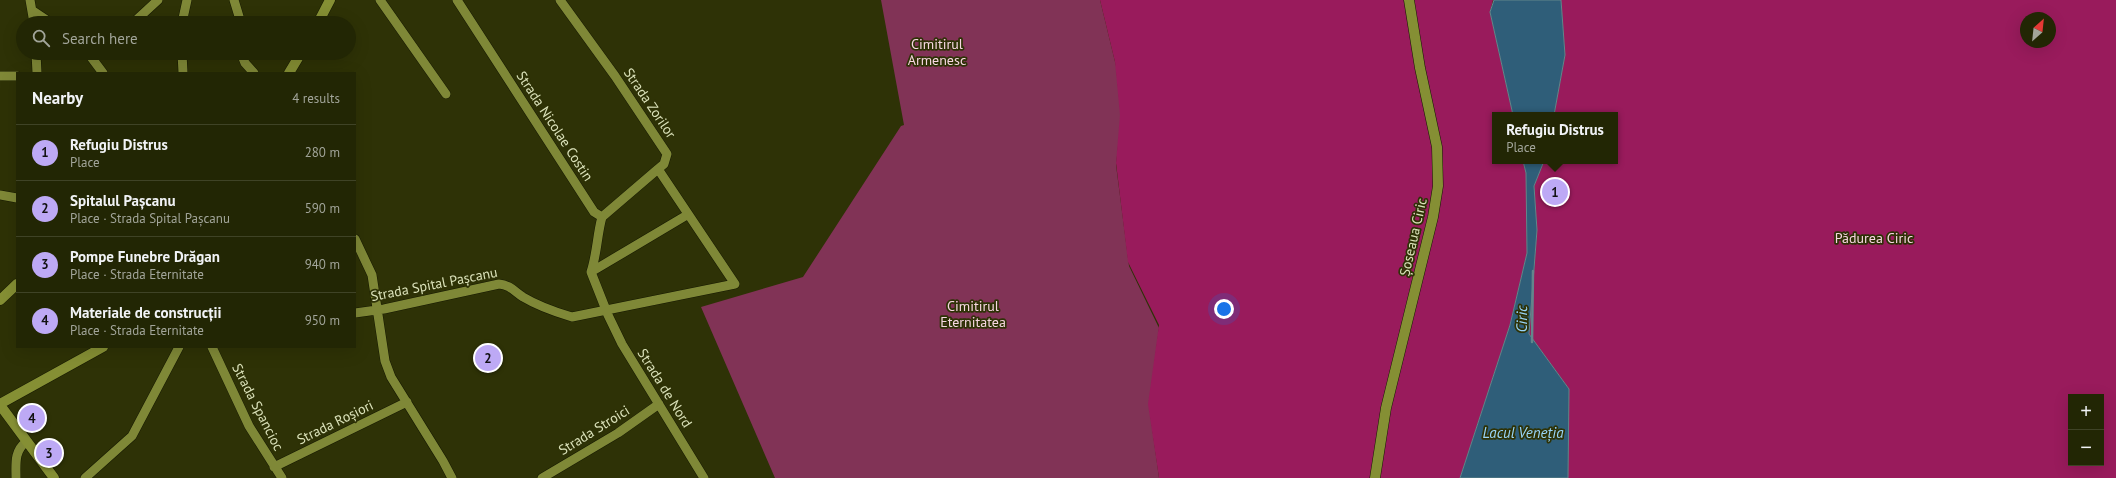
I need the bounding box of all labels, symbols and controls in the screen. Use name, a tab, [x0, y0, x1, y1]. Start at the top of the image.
north arrow	[2020, 12, 2056, 48]
search box	[16, 16, 356, 60]
icon: search	[30, 27, 52, 49]
text: Search here	[62, 29, 138, 48]
park label: Cimitirul Armenesc	[908, 35, 966, 69]
street label: Strada Zorilor	[620, 64, 680, 142]
street label: Strada Nicolae Costin	[513, 68, 597, 184]
text: Nearby	[32, 87, 83, 109]
text: 4 results	[292, 90, 340, 107]
popup	[1492, 112, 1618, 164]
text: Refugiu Distrus	[1506, 120, 1604, 139]
text: Refugiu Distrus	[70, 135, 168, 154]
text: Place	[1506, 139, 1536, 156]
text: 1	[41, 144, 49, 161]
text: 280 m	[305, 144, 340, 161]
text: Place	[70, 154, 100, 171]
pin: 1	[1542, 177, 1568, 207]
text: Spitalul Pașcanu	[70, 191, 176, 210]
street label: Șoseaua Ciric	[1395, 196, 1431, 278]
text: 2	[41, 200, 49, 217]
text: 590 m	[305, 200, 340, 217]
text: Place · Strada Spital Pașcanu	[70, 210, 230, 227]
park label: Pădurea Ciric	[1835, 229, 1913, 247]
text: Pompe Funebre Drăgan	[70, 247, 220, 266]
text: 3	[41, 256, 49, 273]
text: 940 m	[305, 256, 340, 273]
street label: Strada Spital Pașcanu	[369, 263, 499, 305]
text: Place · Strada Eternitate	[70, 266, 204, 283]
park label: Cimitirul Eternitatea	[940, 297, 1006, 331]
your location	[1214, 299, 1234, 319]
text: Materiale de construcții	[70, 303, 221, 322]
water label: Ciric	[1512, 305, 1531, 333]
text: 4	[41, 312, 49, 329]
text: 950 m	[305, 312, 340, 329]
text: Place · Strada Eternitate	[70, 322, 204, 339]
pin: 2	[475, 343, 501, 373]
street label: Strada de Nord	[634, 345, 696, 431]
street label: Strada Spancioc	[228, 360, 288, 454]
map controls	[2068, 394, 2104, 466]
button: +	[2068, 394, 2104, 430]
street label: Strada Roșiori	[294, 396, 376, 448]
street label: Strada Stroici	[555, 401, 633, 459]
pin: 4	[19, 403, 45, 433]
water label: Lacul Veneția	[1483, 423, 1564, 442]
button: −	[2068, 430, 2104, 466]
pin: 3	[36, 438, 62, 468]

